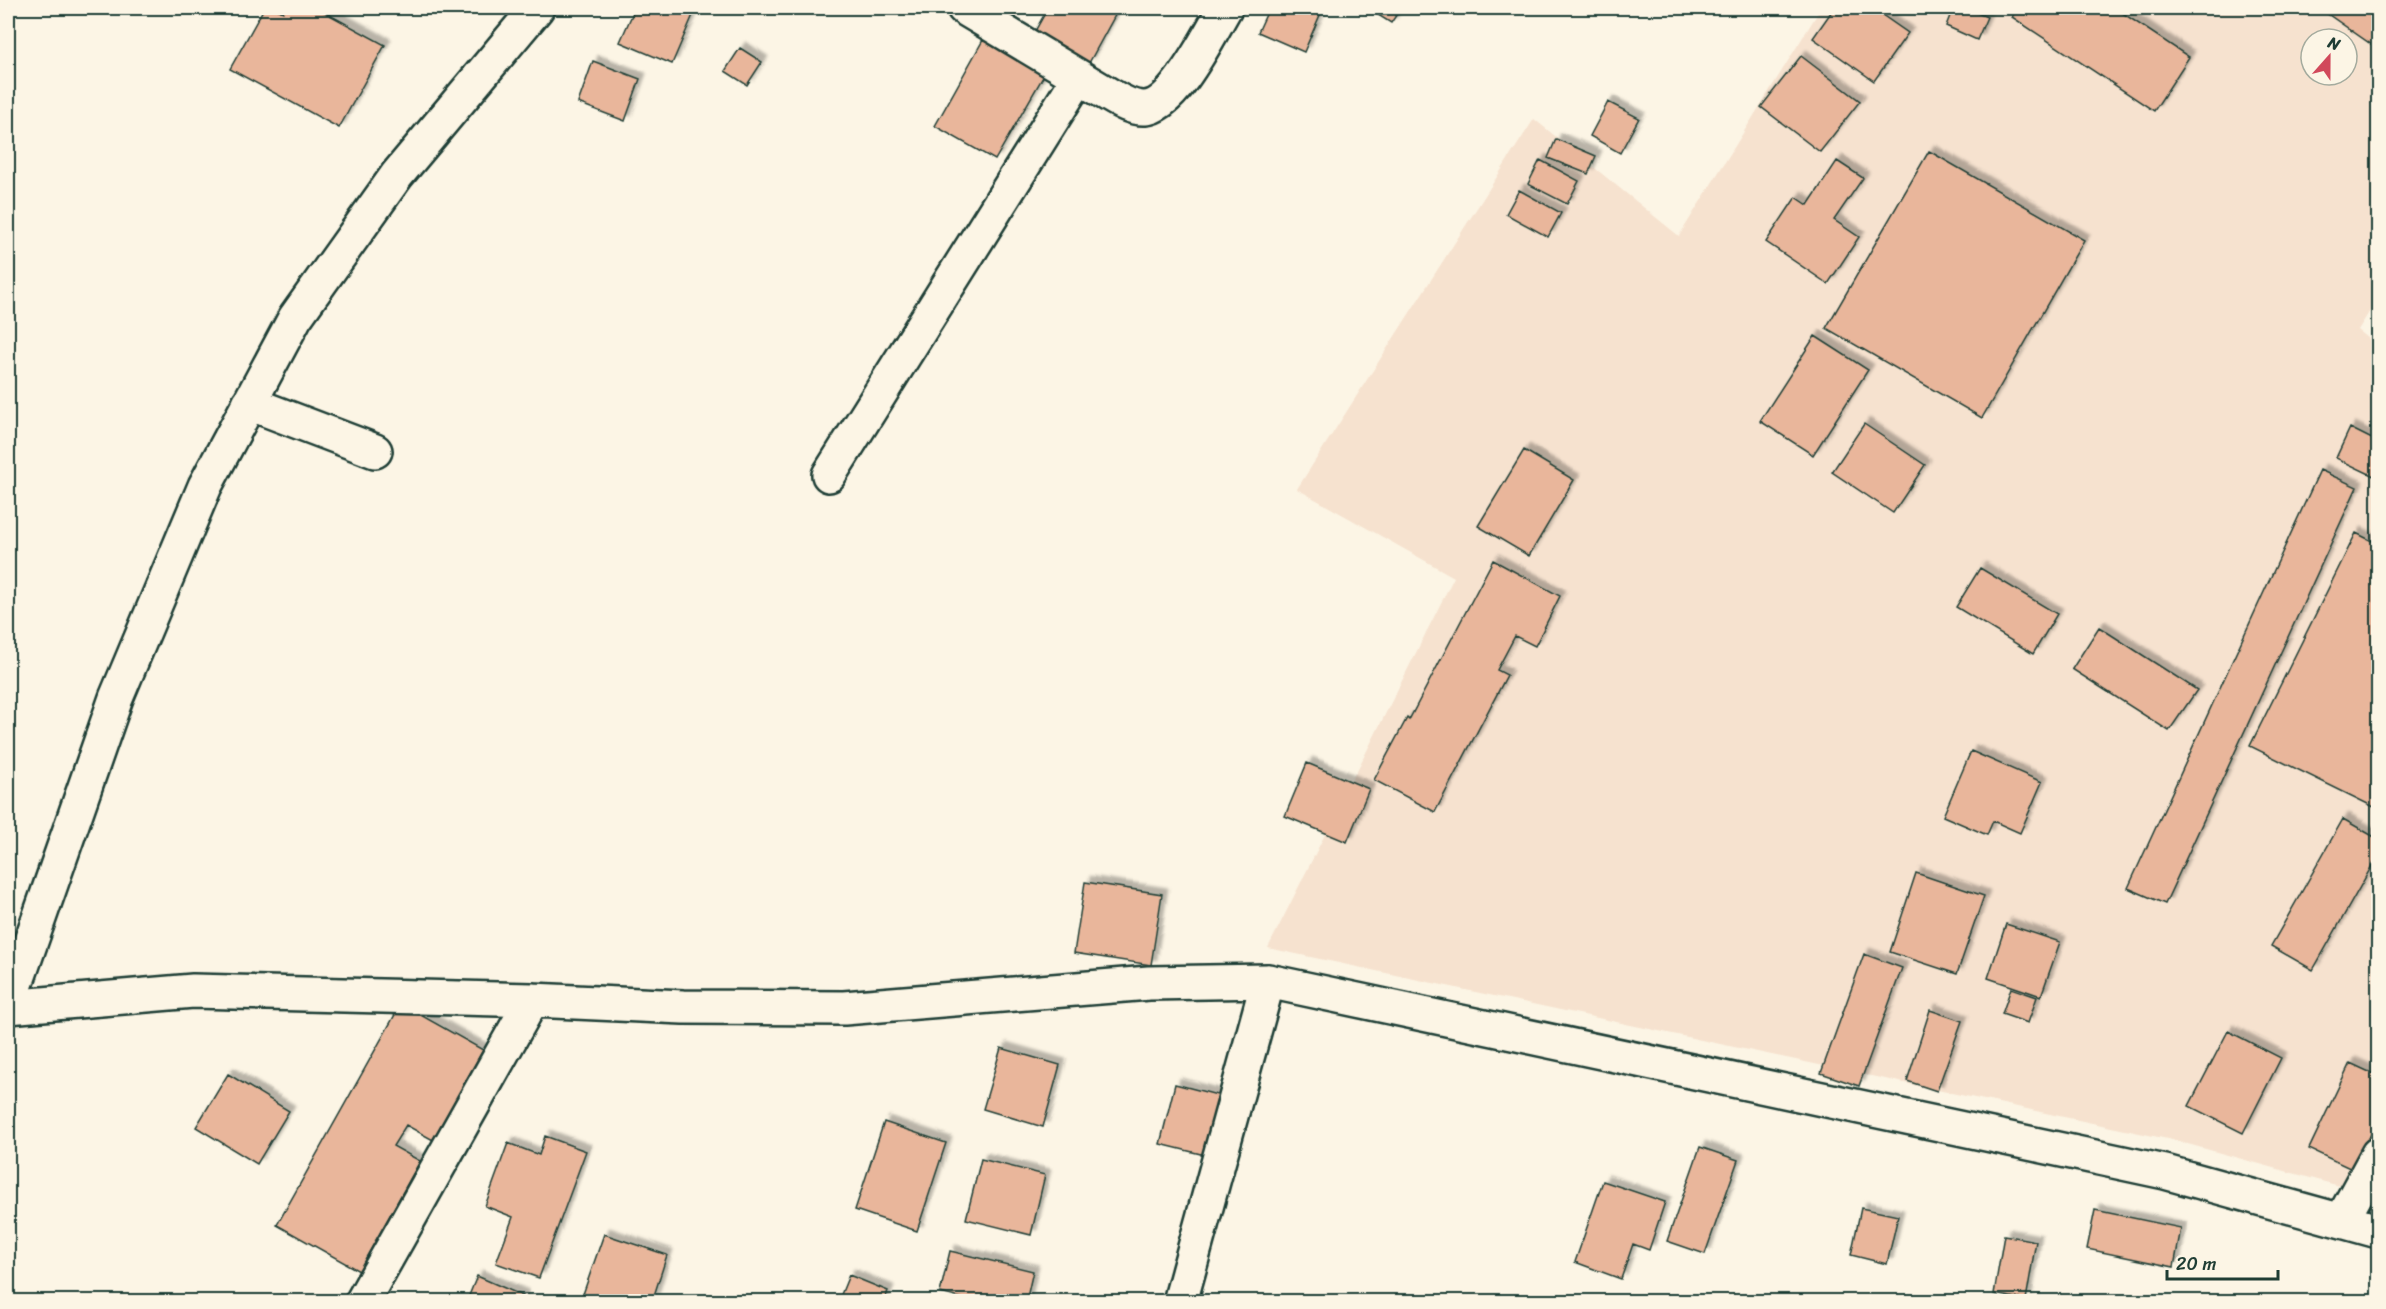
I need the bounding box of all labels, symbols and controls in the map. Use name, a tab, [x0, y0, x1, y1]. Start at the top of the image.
north arrow	[2299, 27, 2359, 87]
text: N	[2323, 28, 2345, 59]
scale bar	[2167, 1243, 2278, 1281]
text: 20 m	[2176, 1248, 2216, 1280]

